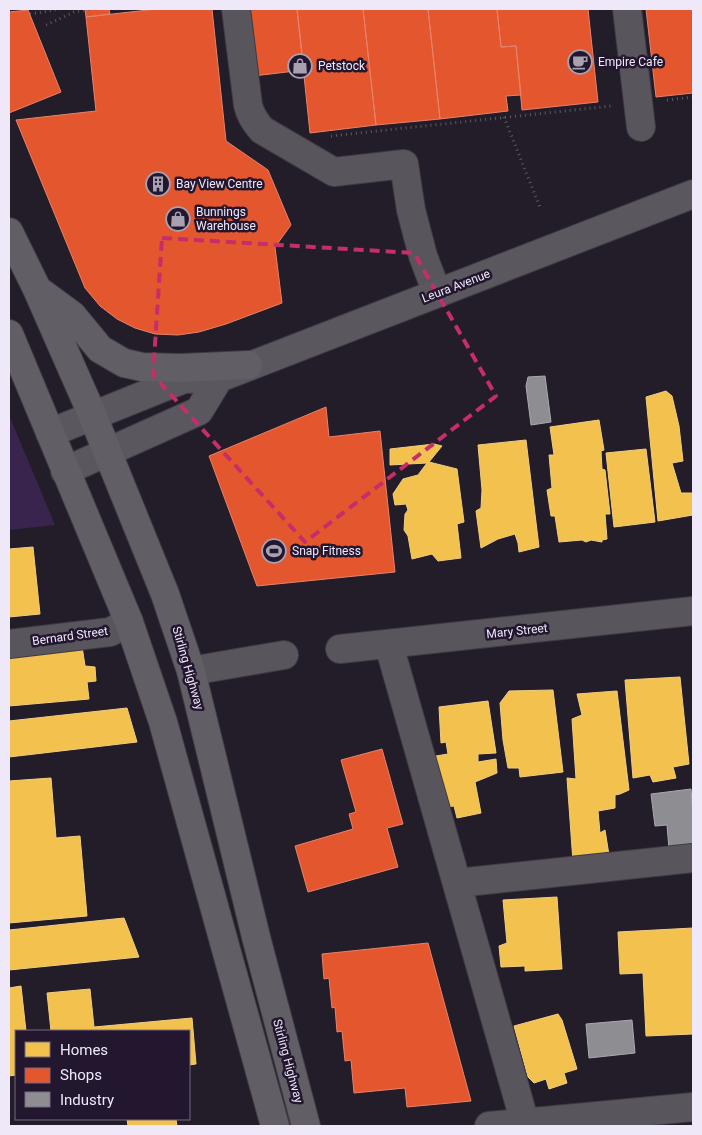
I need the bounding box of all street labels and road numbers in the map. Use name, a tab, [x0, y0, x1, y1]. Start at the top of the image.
street label: Leura Avenue	[420, 267, 492, 305]
street label: Mary Street	[486, 621, 548, 641]
street label: Bernard Street	[31, 624, 109, 648]
street label: Stirling Highway	[169, 625, 207, 712]
street label: Stirling Highway	[270, 1018, 306, 1105]

